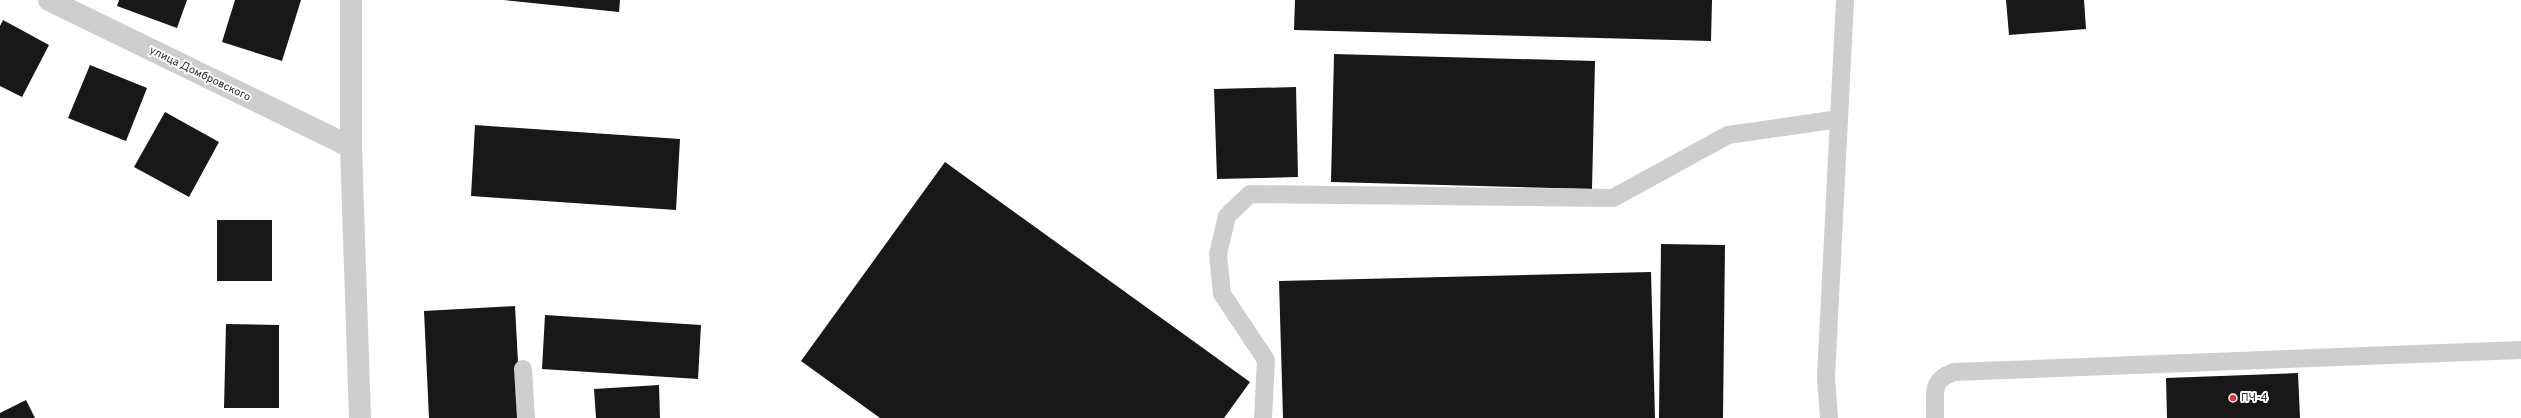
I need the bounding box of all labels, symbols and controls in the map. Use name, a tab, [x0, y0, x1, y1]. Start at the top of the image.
street label: улица Домбровского	[147, 43, 253, 105]
place label: ПЧ-4	[2241, 391, 2268, 405]
marker: ПЧ-4	[2228, 393, 2238, 403]

